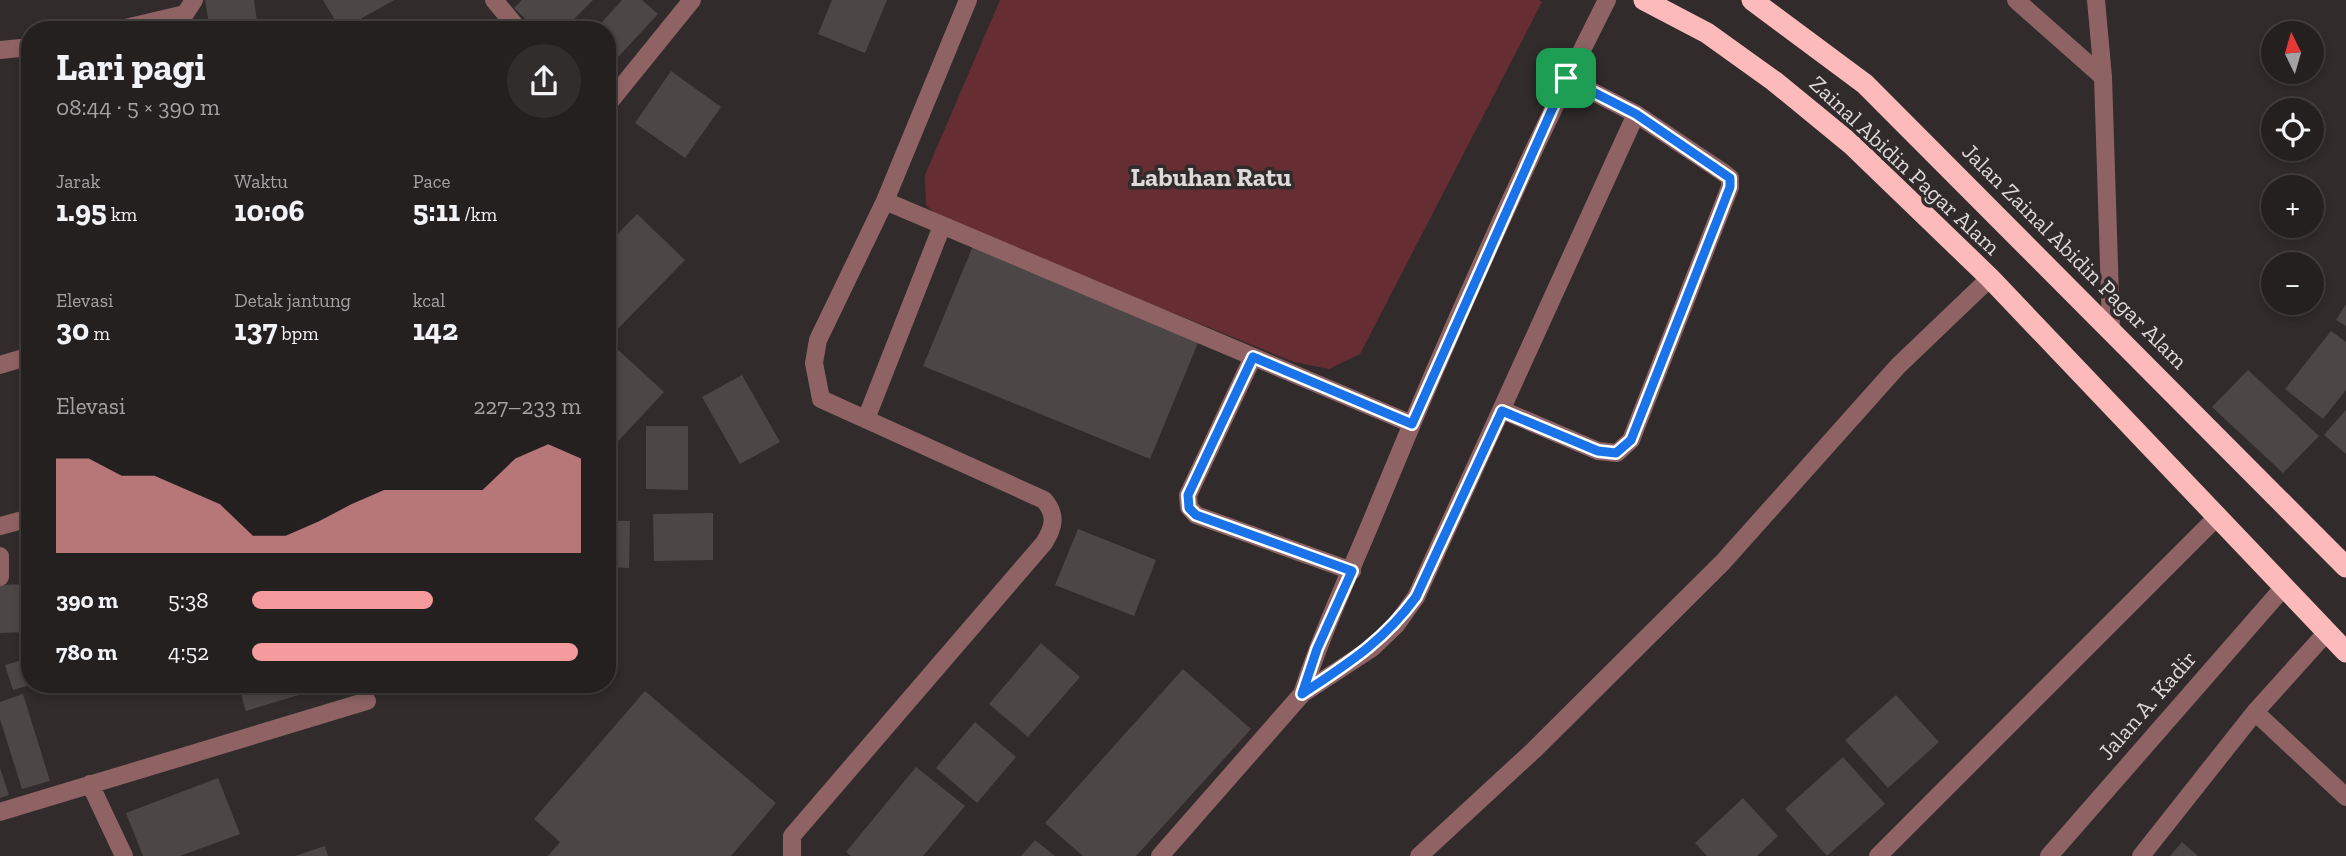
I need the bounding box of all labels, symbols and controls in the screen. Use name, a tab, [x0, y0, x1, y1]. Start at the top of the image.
north arrow	[2261, 21, 2324, 84]
map controls	[2261, 21, 2324, 315]
text: Lari pagi	[56, 44, 206, 90]
button: share	[507, 44, 581, 118]
pin	[1536, 48, 1596, 108]
icon: arrive	[1547, 59, 1585, 97]
street label: Zainal Abidin Pagar Alam	[1804, 69, 2006, 261]
text: 08:44 · 5 × 390 m	[56, 93, 220, 121]
button: locate	[2261, 98, 2324, 161]
street label: Jalan Zainal Abidin Pagar Alam	[1957, 138, 2194, 375]
district label: Labuhan Ratu	[1130, 161, 1292, 193]
text: Jarak	[56, 170, 100, 193]
text: Waktu	[234, 170, 288, 193]
text: Pace	[413, 170, 450, 193]
button: +	[2261, 175, 2324, 238]
text: 1.95	[56, 193, 107, 229]
text: 10:06	[234, 193, 305, 229]
text: 5:11	[413, 193, 460, 229]
text: km	[107, 203, 137, 226]
text: /km	[460, 203, 497, 226]
button: −	[2261, 252, 2324, 315]
text: Elevasi	[56, 289, 113, 312]
text: Detak jantung	[234, 289, 351, 312]
text: kcal	[413, 289, 445, 312]
text: 30	[56, 312, 89, 348]
text: 137	[234, 312, 277, 348]
text: 142	[413, 312, 458, 348]
text: m	[89, 322, 110, 345]
text: bpm	[277, 322, 319, 345]
text: Elevasi	[56, 392, 125, 420]
text: 227–233 m	[474, 392, 581, 420]
text: 390 m	[56, 586, 118, 614]
text: 5:38	[168, 586, 209, 614]
text: 780 m	[56, 638, 117, 666]
text: 4:52	[168, 638, 209, 666]
street label: Jalan A. Kadir	[2092, 645, 2202, 765]

